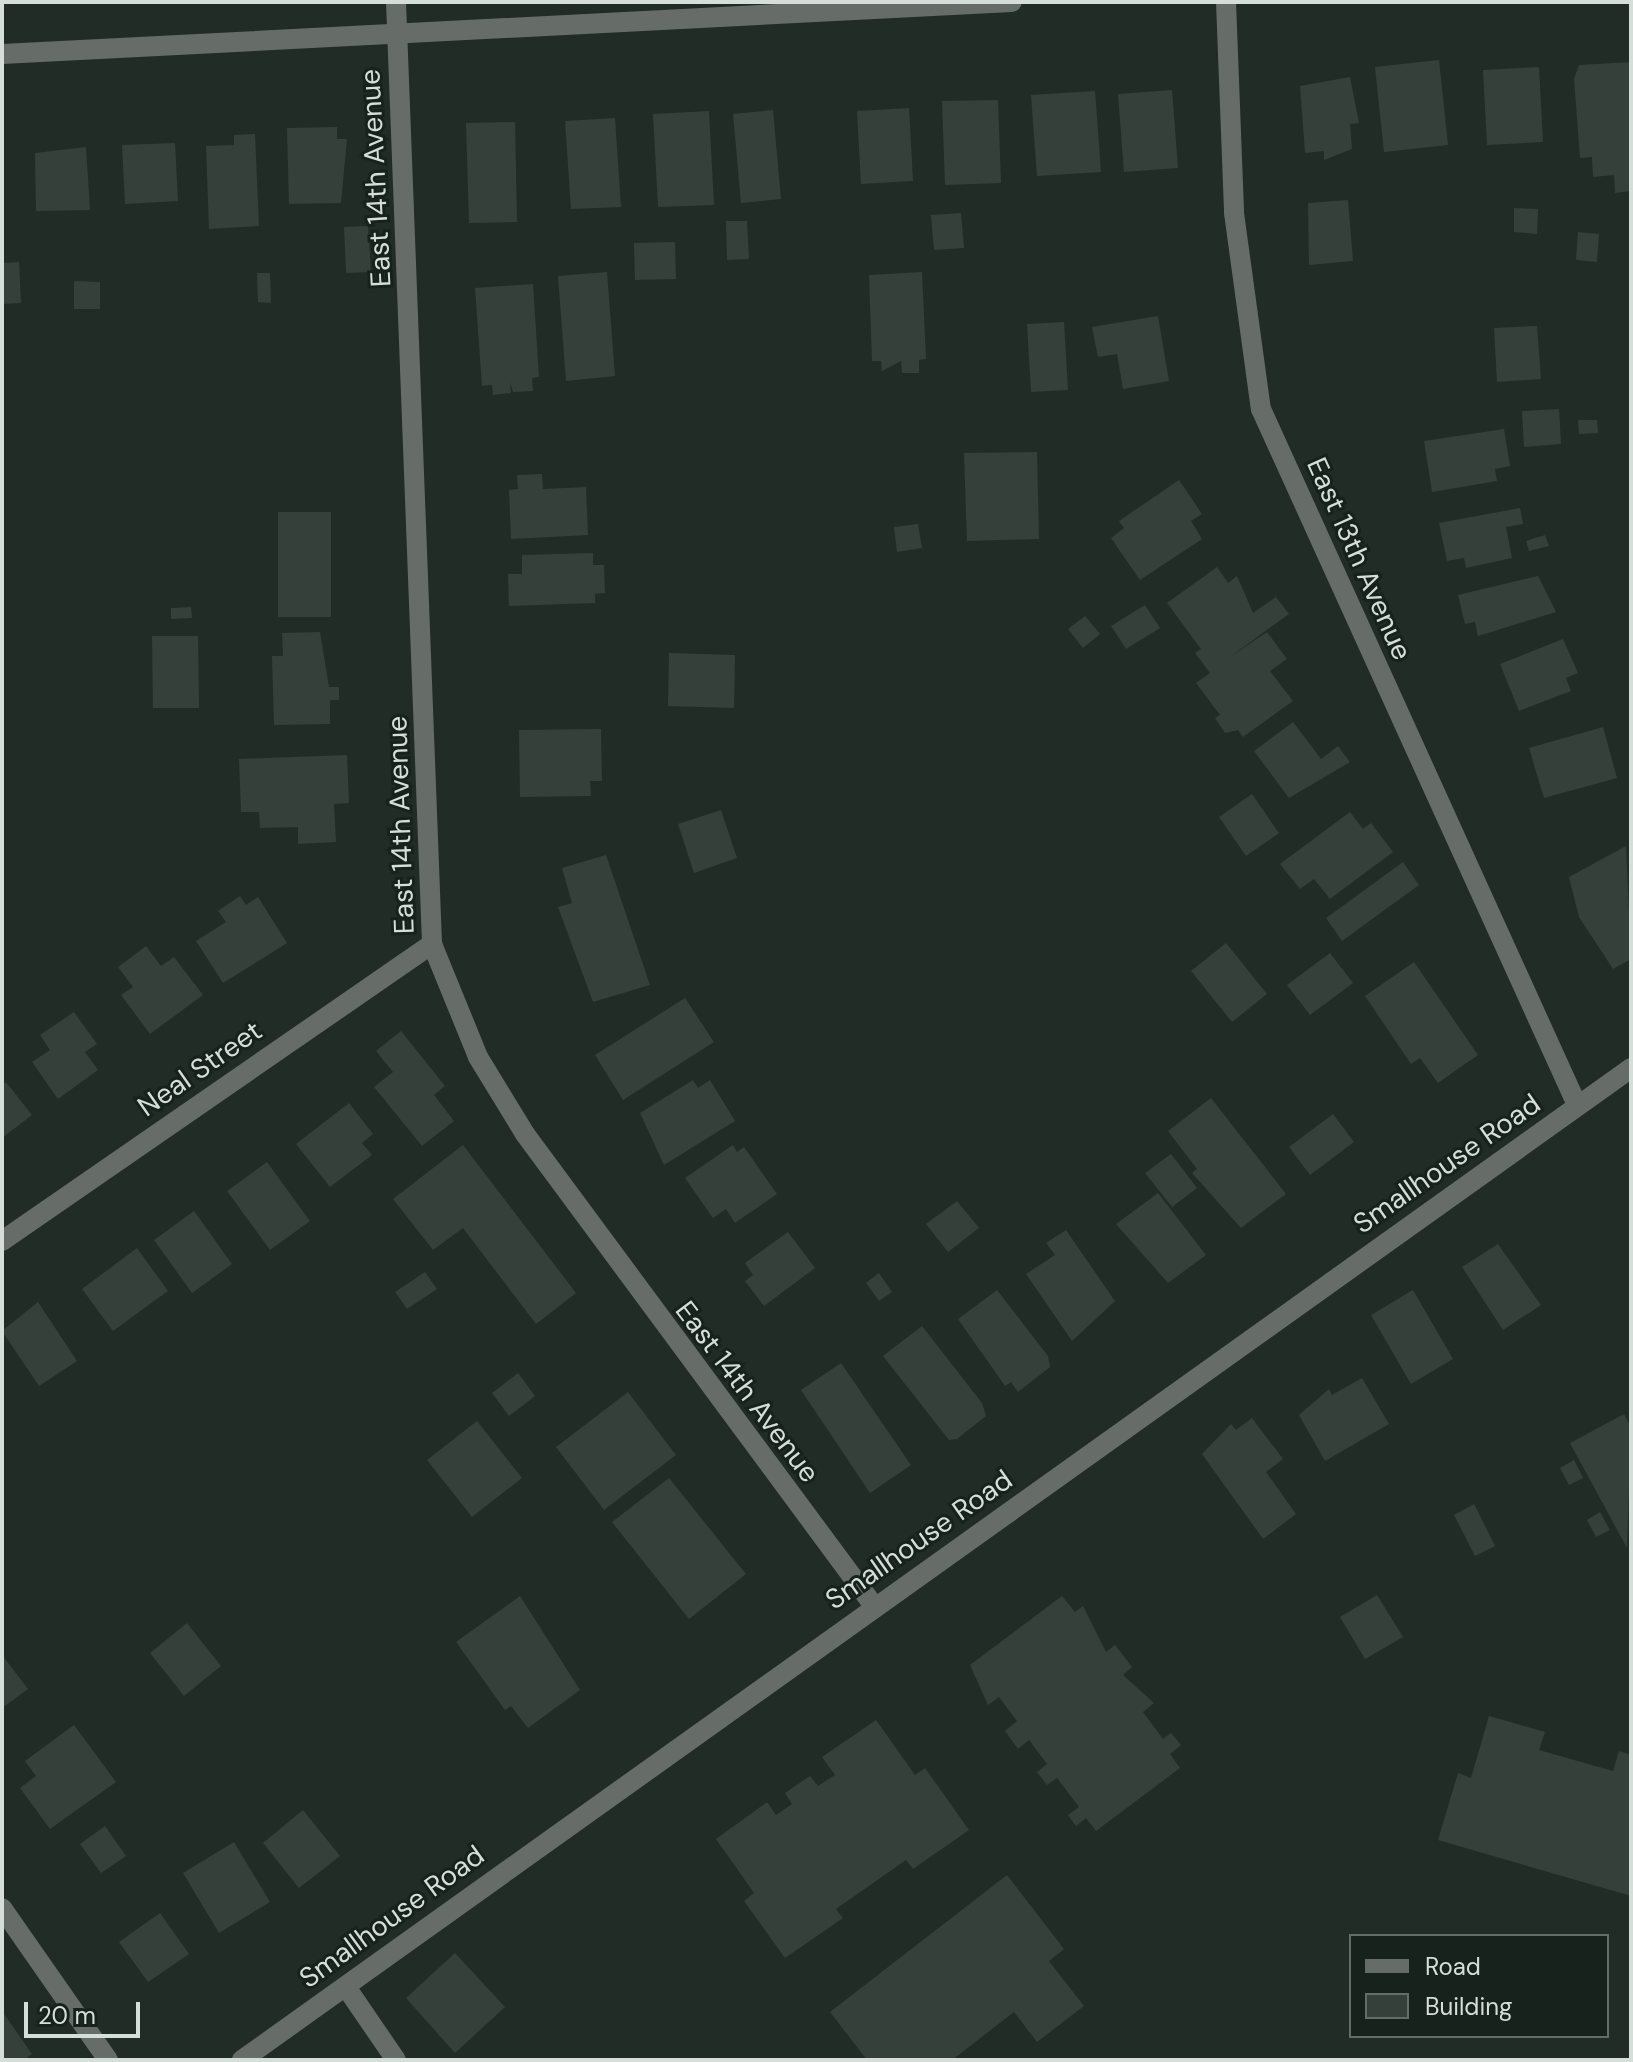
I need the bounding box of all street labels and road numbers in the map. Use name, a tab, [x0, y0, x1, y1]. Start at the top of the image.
street label: East 14th Avenue	[354, 68, 398, 288]
street label: East 13th Avenue	[1299, 453, 1419, 665]
street label: East 14th Avenue	[380, 715, 422, 935]
street label: Neal Street	[132, 1014, 268, 1124]
street label: Smallhouse Road	[1347, 1087, 1547, 1241]
street label: East 14th Avenue	[668, 1295, 826, 1489]
street label: Smallhouse Road	[819, 1463, 1019, 1617]
street label: Smallhouse Road	[293, 1839, 491, 1995]

